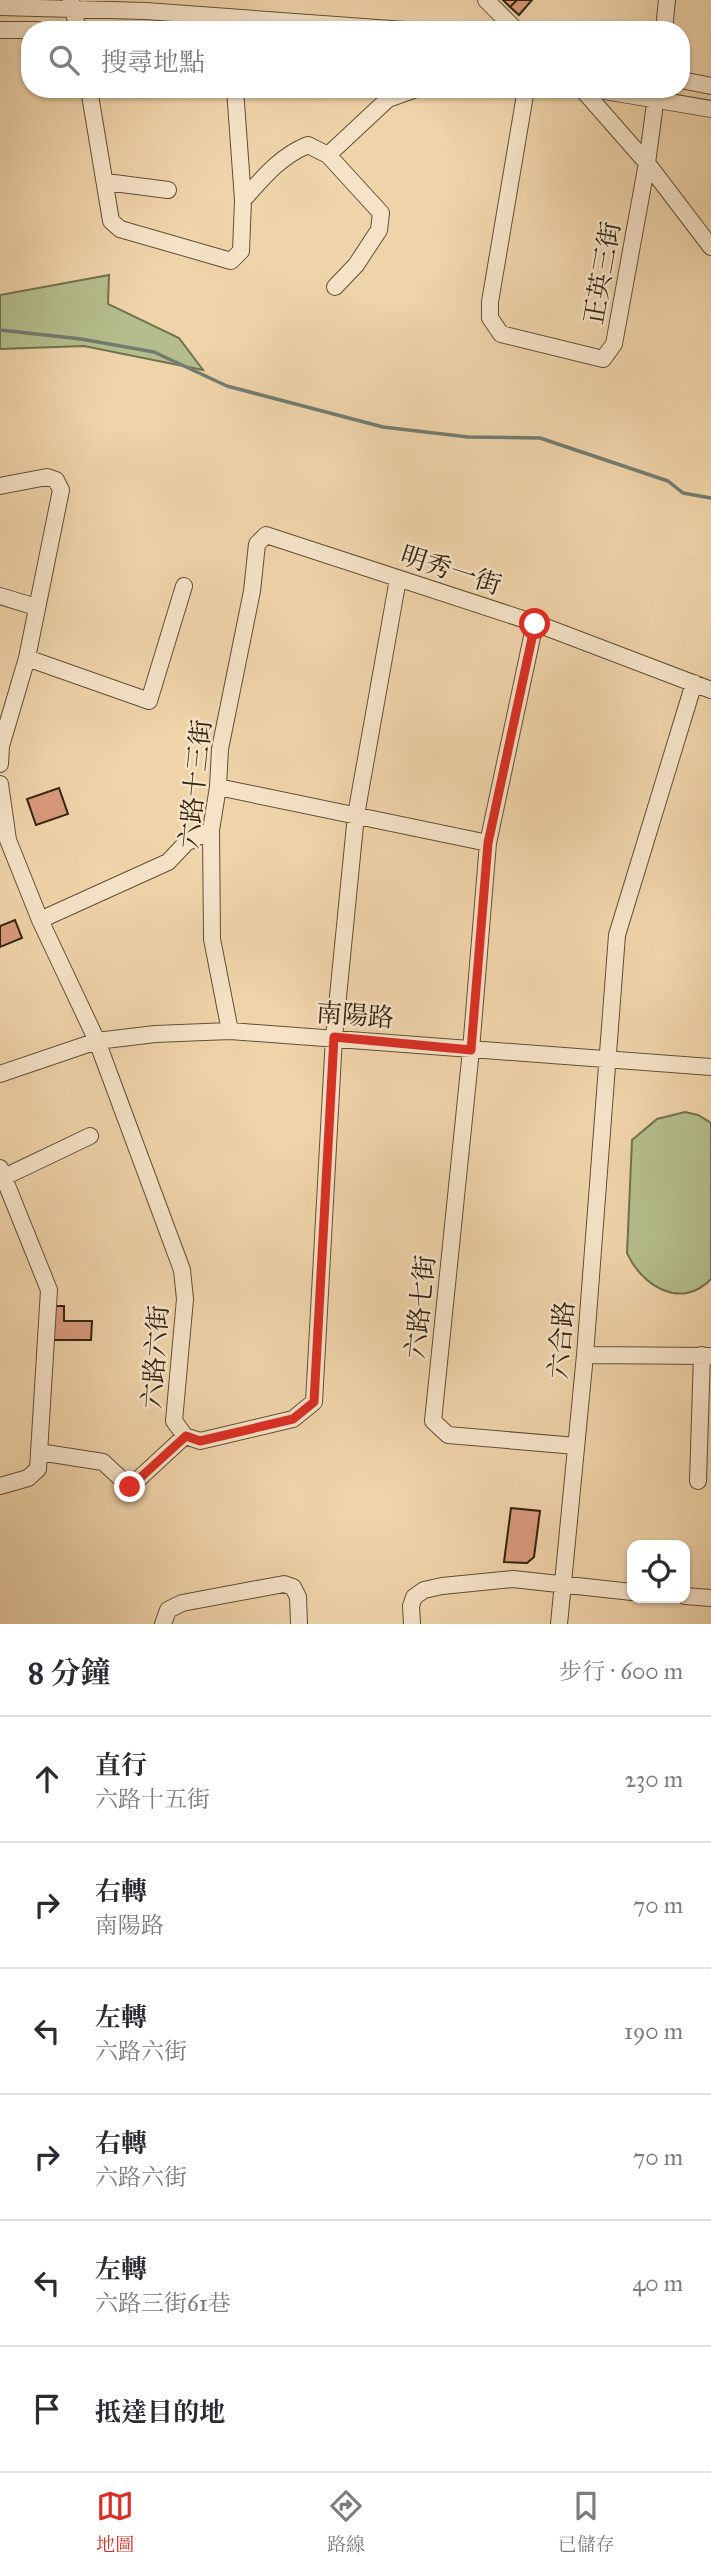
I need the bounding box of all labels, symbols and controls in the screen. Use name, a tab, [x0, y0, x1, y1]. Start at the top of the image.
search box	[21, 21, 690, 98]
icon: search	[45, 41, 83, 79]
text: 搜尋地點	[101, 46, 205, 78]
street label: 正英三街	[577, 219, 627, 327]
street label: 明秀一街	[397, 539, 505, 601]
route start	[519, 608, 550, 639]
street label: 六路十三街	[172, 718, 218, 850]
street label: 南陽路	[315, 996, 395, 1034]
street label: 六路七街	[399, 1254, 441, 1360]
street label: 六合路	[542, 1300, 580, 1380]
street label: 六路六街	[135, 1304, 175, 1410]
route end	[114, 1471, 145, 1502]
map controls	[627, 1540, 690, 1603]
button: locate	[627, 1540, 690, 1603]
text: 8 分鐘	[28, 1655, 110, 1691]
text: 步行 · 600 m	[559, 1657, 683, 1685]
text: 直行	[95, 1749, 147, 1781]
icon: ahead	[28, 1760, 66, 1798]
text: 230 m	[625, 1765, 683, 1793]
text: 六路十五街	[95, 1785, 210, 1813]
text: 右轉	[95, 1875, 147, 1907]
icon: right	[28, 1886, 66, 1924]
text: 70 m	[633, 1891, 683, 1919]
text: 南陽路	[95, 1911, 164, 1939]
text: 左轉	[95, 2001, 147, 2033]
icon: left	[28, 2012, 66, 2050]
text: 190 m	[624, 2017, 683, 2045]
text: 六路六街	[95, 2037, 187, 2065]
text: 右轉	[95, 2127, 147, 2159]
icon: right	[28, 2138, 66, 2176]
text: 70 m	[633, 2143, 683, 2171]
text: 六路六街	[95, 2163, 187, 2191]
text: 左轉	[95, 2253, 147, 2285]
icon: left	[28, 2264, 66, 2302]
text: 40 m	[633, 2269, 683, 2297]
text: 六路三街61巷	[95, 2289, 231, 2317]
icon: arrive	[28, 2390, 66, 2428]
text: 抵達目的地	[95, 2396, 225, 2428]
tab: 地圖	[96, 2487, 134, 2556]
tab: 路線	[327, 2487, 365, 2556]
tab: 已儲存	[558, 2487, 615, 2556]

